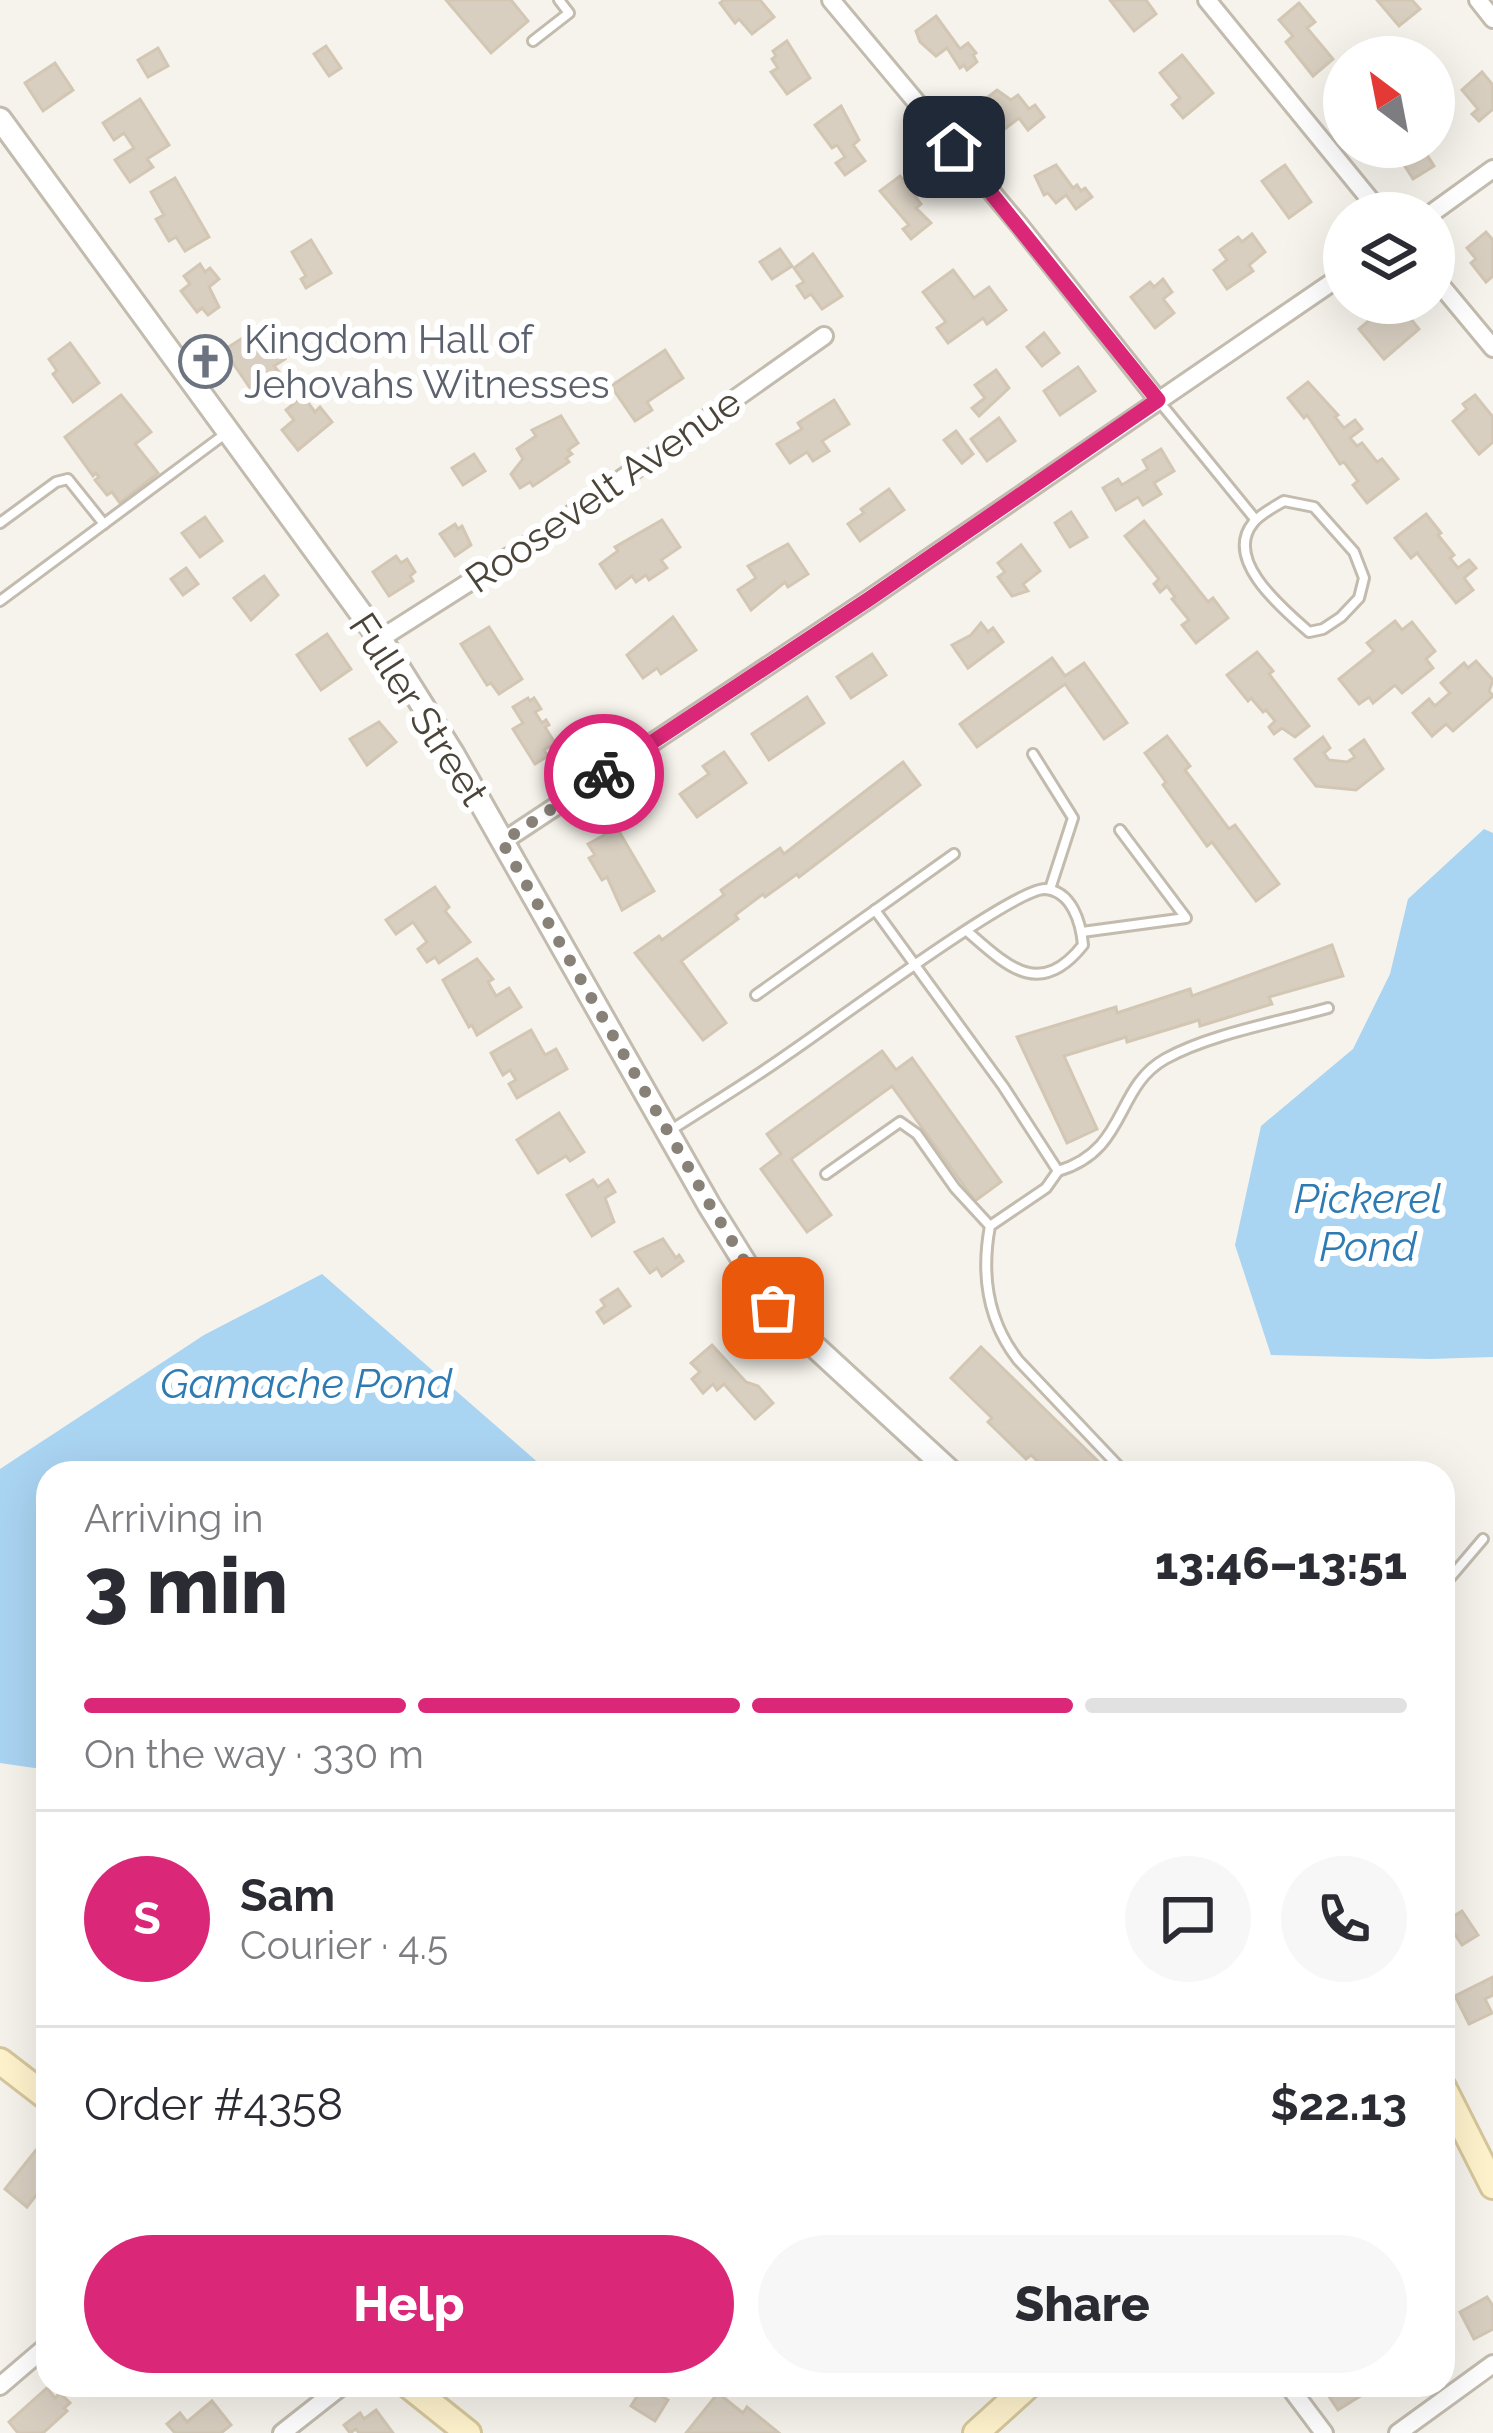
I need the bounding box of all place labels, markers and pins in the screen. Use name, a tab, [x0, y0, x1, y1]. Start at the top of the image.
pin	[903, 96, 1005, 198]
place label: Kingdom Hall of Jehovahs Witnesses	[244, 316, 610, 407]
church icon: Kingdom Hall of Jehovahs Witnesses	[177, 333, 233, 389]
pin	[722, 1257, 824, 1359]

